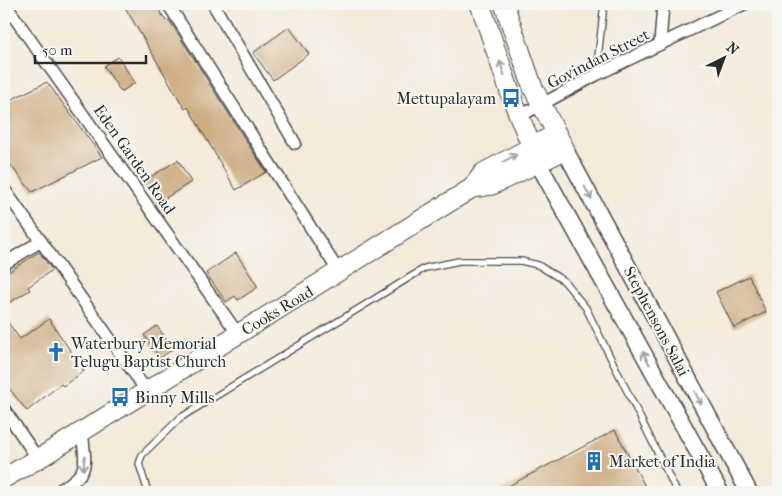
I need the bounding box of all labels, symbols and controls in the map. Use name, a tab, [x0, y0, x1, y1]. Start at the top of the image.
street label: Govindan Street	[544, 24, 653, 92]
scale bar	[35, 32, 146, 64]
north arrow	[700, 32, 750, 82]
text: N	[723, 39, 742, 59]
text: 50 m	[42, 41, 73, 59]
one-way arrow	[497, 61, 506, 77]
bus stop icon: Mettupalayam	[500, 87, 522, 109]
place label: Mettupalayam	[396, 89, 497, 108]
street label: Eden Garden Road	[90, 101, 180, 218]
one-way arrow	[502, 153, 517, 163]
one-way arrow	[584, 185, 593, 200]
street label: Stephensons Salai	[620, 263, 694, 379]
street label: Cooks Road	[238, 282, 317, 339]
place label: Waterbury Memorial Telugu Baptist Church	[70, 334, 226, 371]
church icon: Waterbury Memorial Telugu Baptist Church	[45, 341, 67, 363]
one-way arrow	[641, 350, 651, 365]
bus stop icon: Binny Mills	[109, 386, 131, 408]
place label: Binny Mills	[135, 388, 214, 407]
one-way arrow	[694, 390, 703, 405]
building icon: Market of India	[583, 450, 605, 472]
place label: Market of India	[609, 452, 716, 471]
one-way arrow	[79, 455, 89, 471]

